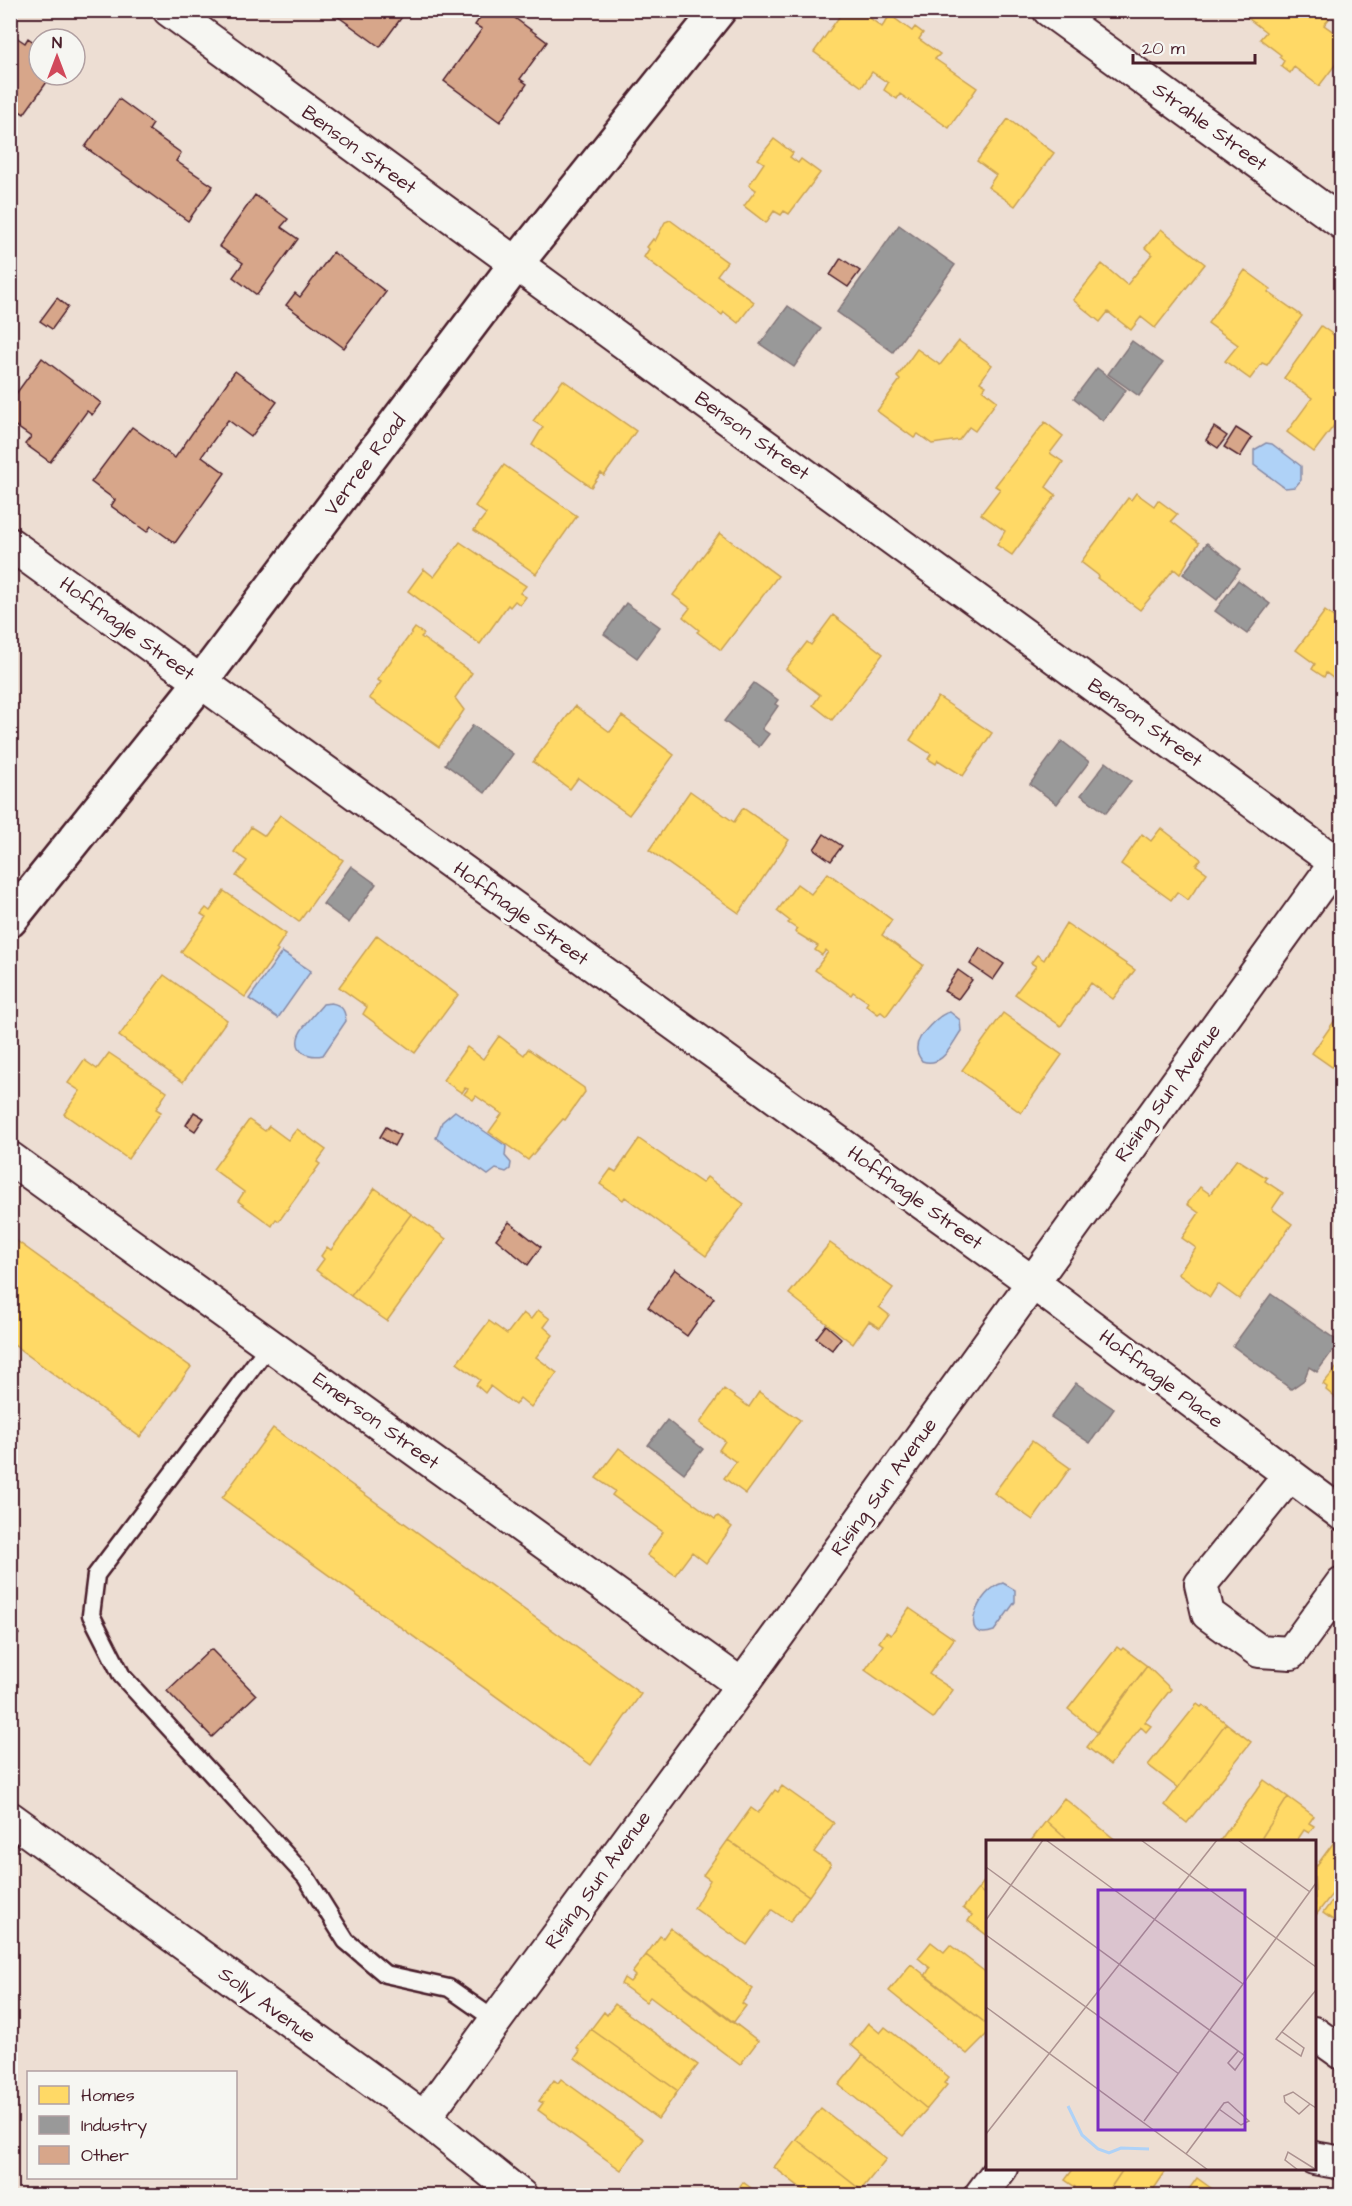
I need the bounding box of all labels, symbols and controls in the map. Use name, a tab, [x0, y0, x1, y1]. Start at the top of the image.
north arrow	[27, 27, 87, 87]
scale bar	[1133, 27, 1254, 65]
text: N	[52, 32, 62, 54]
text: 20 m	[1142, 36, 1185, 61]
street label: Strahle Street	[1147, 76, 1273, 178]
street label: Benson Street	[296, 99, 422, 201]
street label: Benson Street	[689, 385, 815, 487]
street label: Verree Road	[317, 408, 413, 522]
street label: Hoffnagle Street	[53, 570, 200, 689]
street label: Benson Street	[1082, 672, 1208, 774]
street label: Hoffnagle Street	[447, 855, 594, 974]
street label: Rising Sun Avenue	[1108, 1018, 1229, 1168]
street label: Hoffnagle Street	[841, 1139, 988, 1258]
street label: Hoffnagle Place	[1092, 1323, 1229, 1436]
street label: Emerson Street	[307, 1366, 445, 1476]
street label: Rising Sun Avenue	[824, 1412, 945, 1562]
street label: Rising Sun Avenue	[538, 1805, 659, 1955]
inset map	[986, 1840, 1316, 2170]
street label: Solly Avenue	[212, 1960, 322, 2051]
legend	[27, 2071, 237, 2179]
text: Homes	[81, 2083, 135, 2108]
text: Industry	[81, 2113, 147, 2139]
text: Other	[81, 2143, 129, 2168]

